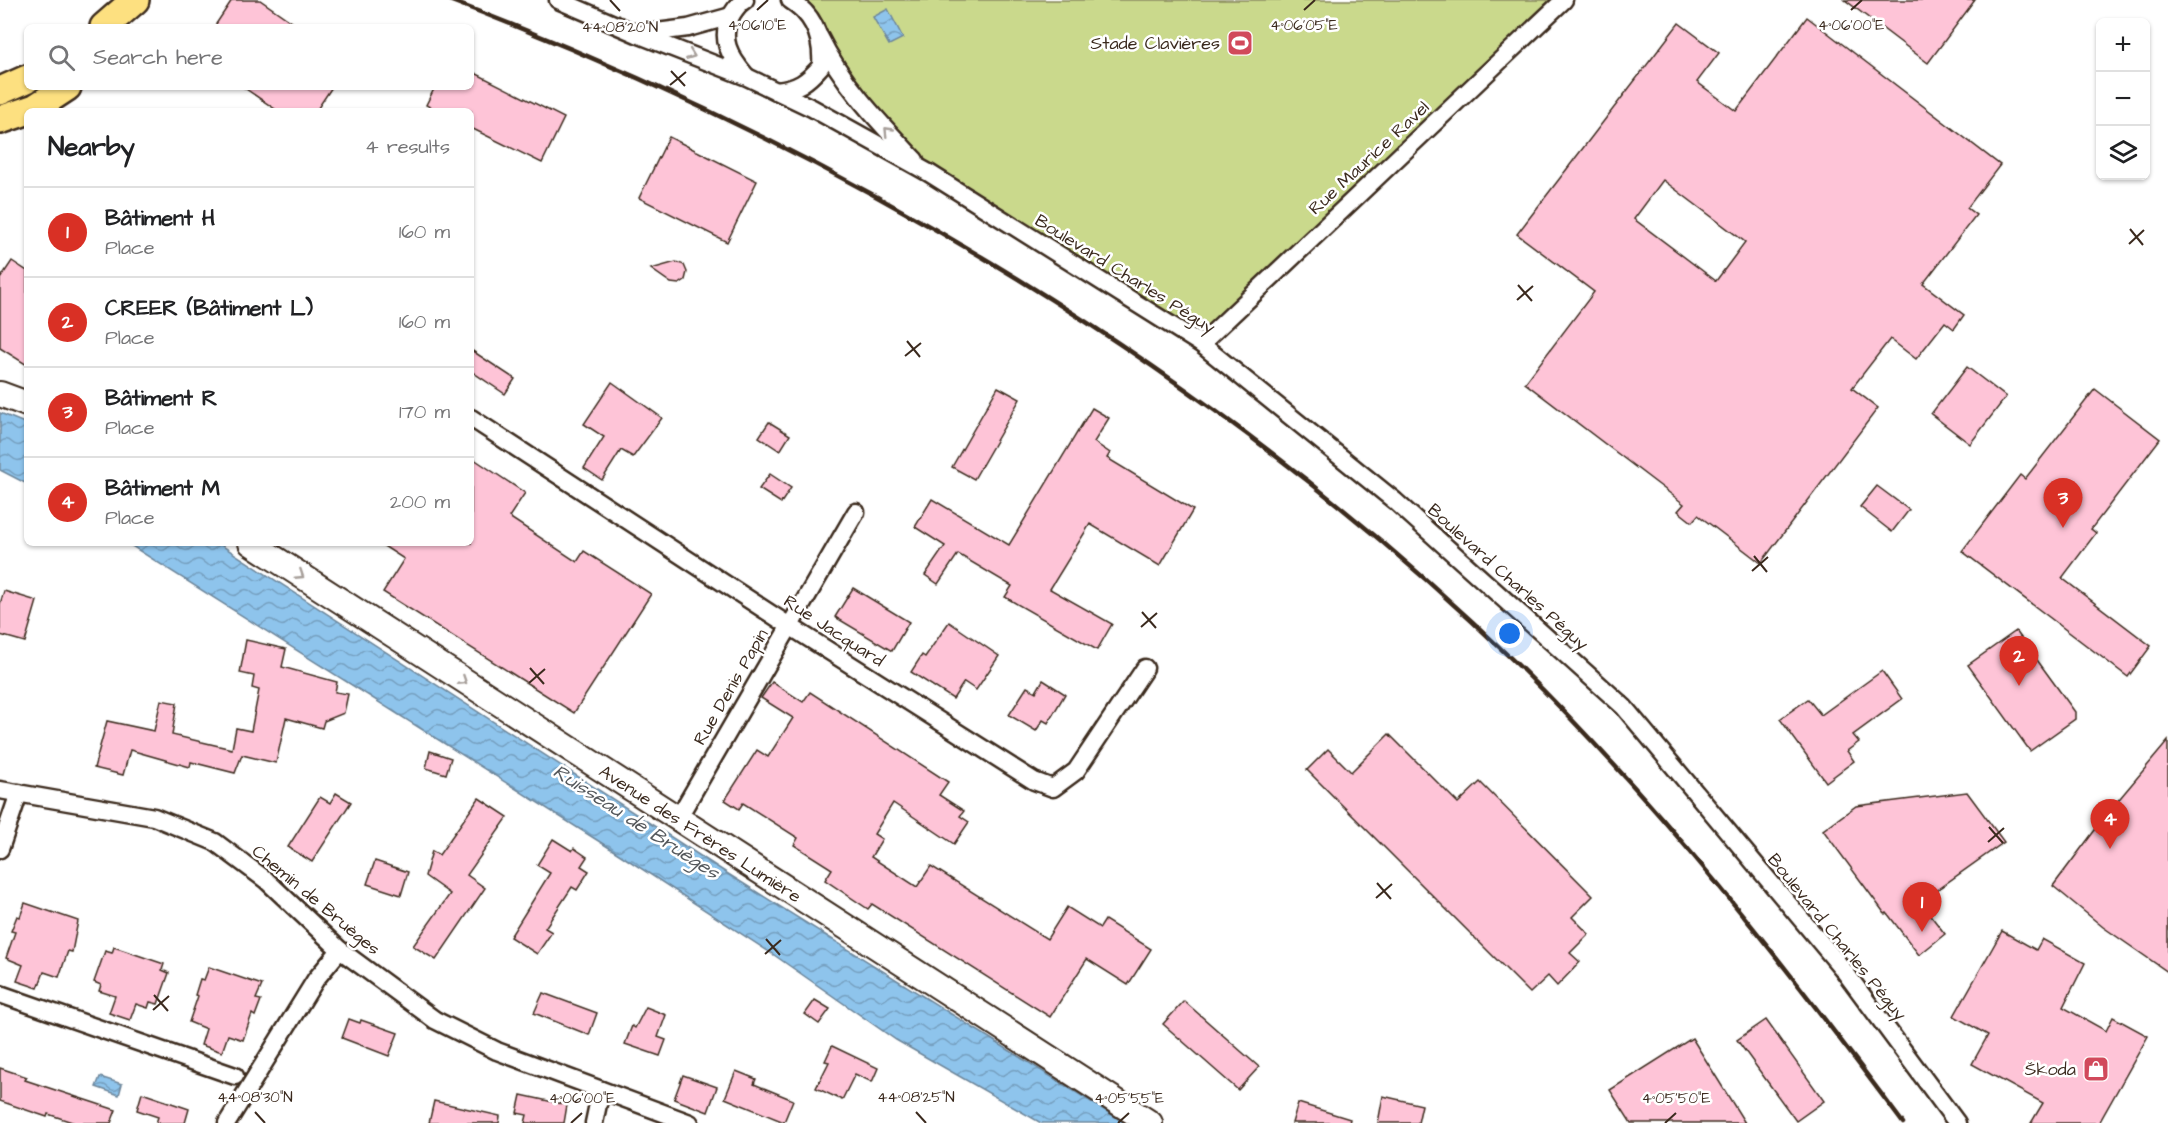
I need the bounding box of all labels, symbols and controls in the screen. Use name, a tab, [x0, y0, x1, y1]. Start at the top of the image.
text: 4°06'10"E	[728, 15, 786, 36]
text: 4°06'05"E	[1270, 15, 1338, 36]
text: 4°06'00"E	[1818, 15, 1884, 36]
text: 44°08'20"N	[582, 17, 658, 38]
map controls	[2096, 18, 2150, 180]
button: +	[2096, 18, 2150, 72]
search box	[24, 24, 474, 90]
sports icon: Stade Clavières	[1225, 28, 1255, 58]
place label: Stade Clavières	[1091, 31, 1220, 56]
icon: search	[45, 41, 78, 74]
text: Search here	[93, 42, 223, 73]
one-way arrow	[686, 48, 696, 61]
button: −	[2096, 72, 2150, 126]
street label: Rue Maurice Ravel	[1303, 95, 1435, 221]
button: layers	[2096, 126, 2150, 180]
one-way arrow	[884, 127, 895, 137]
text: Nearby	[48, 129, 135, 165]
text: 4 results	[365, 133, 450, 161]
text: Bâtiment H	[105, 203, 215, 234]
street label: Boulevard Charles Péguy	[1029, 208, 1220, 341]
text: 1	[66, 218, 69, 246]
text: 160 m	[399, 218, 450, 246]
text: Place	[105, 234, 155, 262]
text: CREER (Bâtiment L)	[105, 293, 313, 324]
text: 2	[62, 308, 73, 336]
text: 160 m	[399, 308, 450, 336]
text: Place	[105, 324, 155, 352]
text: Bâtiment R	[105, 383, 217, 414]
text: 3	[62, 398, 73, 426]
text: 170 m	[399, 398, 450, 426]
text: Place	[105, 414, 155, 442]
text: Bâtiment M	[105, 473, 220, 504]
pin: 3	[2044, 478, 2082, 528]
text: 4	[61, 488, 74, 516]
text: 200 m	[390, 488, 450, 516]
street label: Boulevard Charles Péguy	[1421, 498, 1594, 657]
text: Place	[105, 504, 155, 532]
one-way arrow	[293, 568, 304, 579]
street label: Rue Jacquard	[779, 589, 889, 673]
your location	[1495, 619, 1524, 648]
street label: Rue Denis Papin	[688, 624, 774, 750]
pin: 2	[2000, 636, 2038, 686]
one-way arrow	[456, 674, 467, 685]
water label: Ruisseau de Bruèges	[547, 758, 725, 888]
street label: Avenue des Frères Lumière	[594, 759, 806, 909]
pin: 4	[2090, 800, 2130, 849]
street label: Chemin de Bruèges	[246, 839, 385, 962]
street label: Boulevard Charles Péguy	[1761, 848, 1912, 1027]
pin: 1	[1902, 882, 1942, 932]
shop icon: Škoda	[2081, 1054, 2111, 1084]
place label: Škoda	[2025, 1057, 2076, 1082]
text: 44°08'30"N	[217, 1087, 293, 1108]
text: 44°08'25"N	[877, 1087, 955, 1108]
text: 4°06'00"E	[549, 1088, 615, 1109]
text: 4°05'55"E	[1094, 1088, 1164, 1109]
text: 4°05'50"E	[1642, 1088, 1710, 1109]

